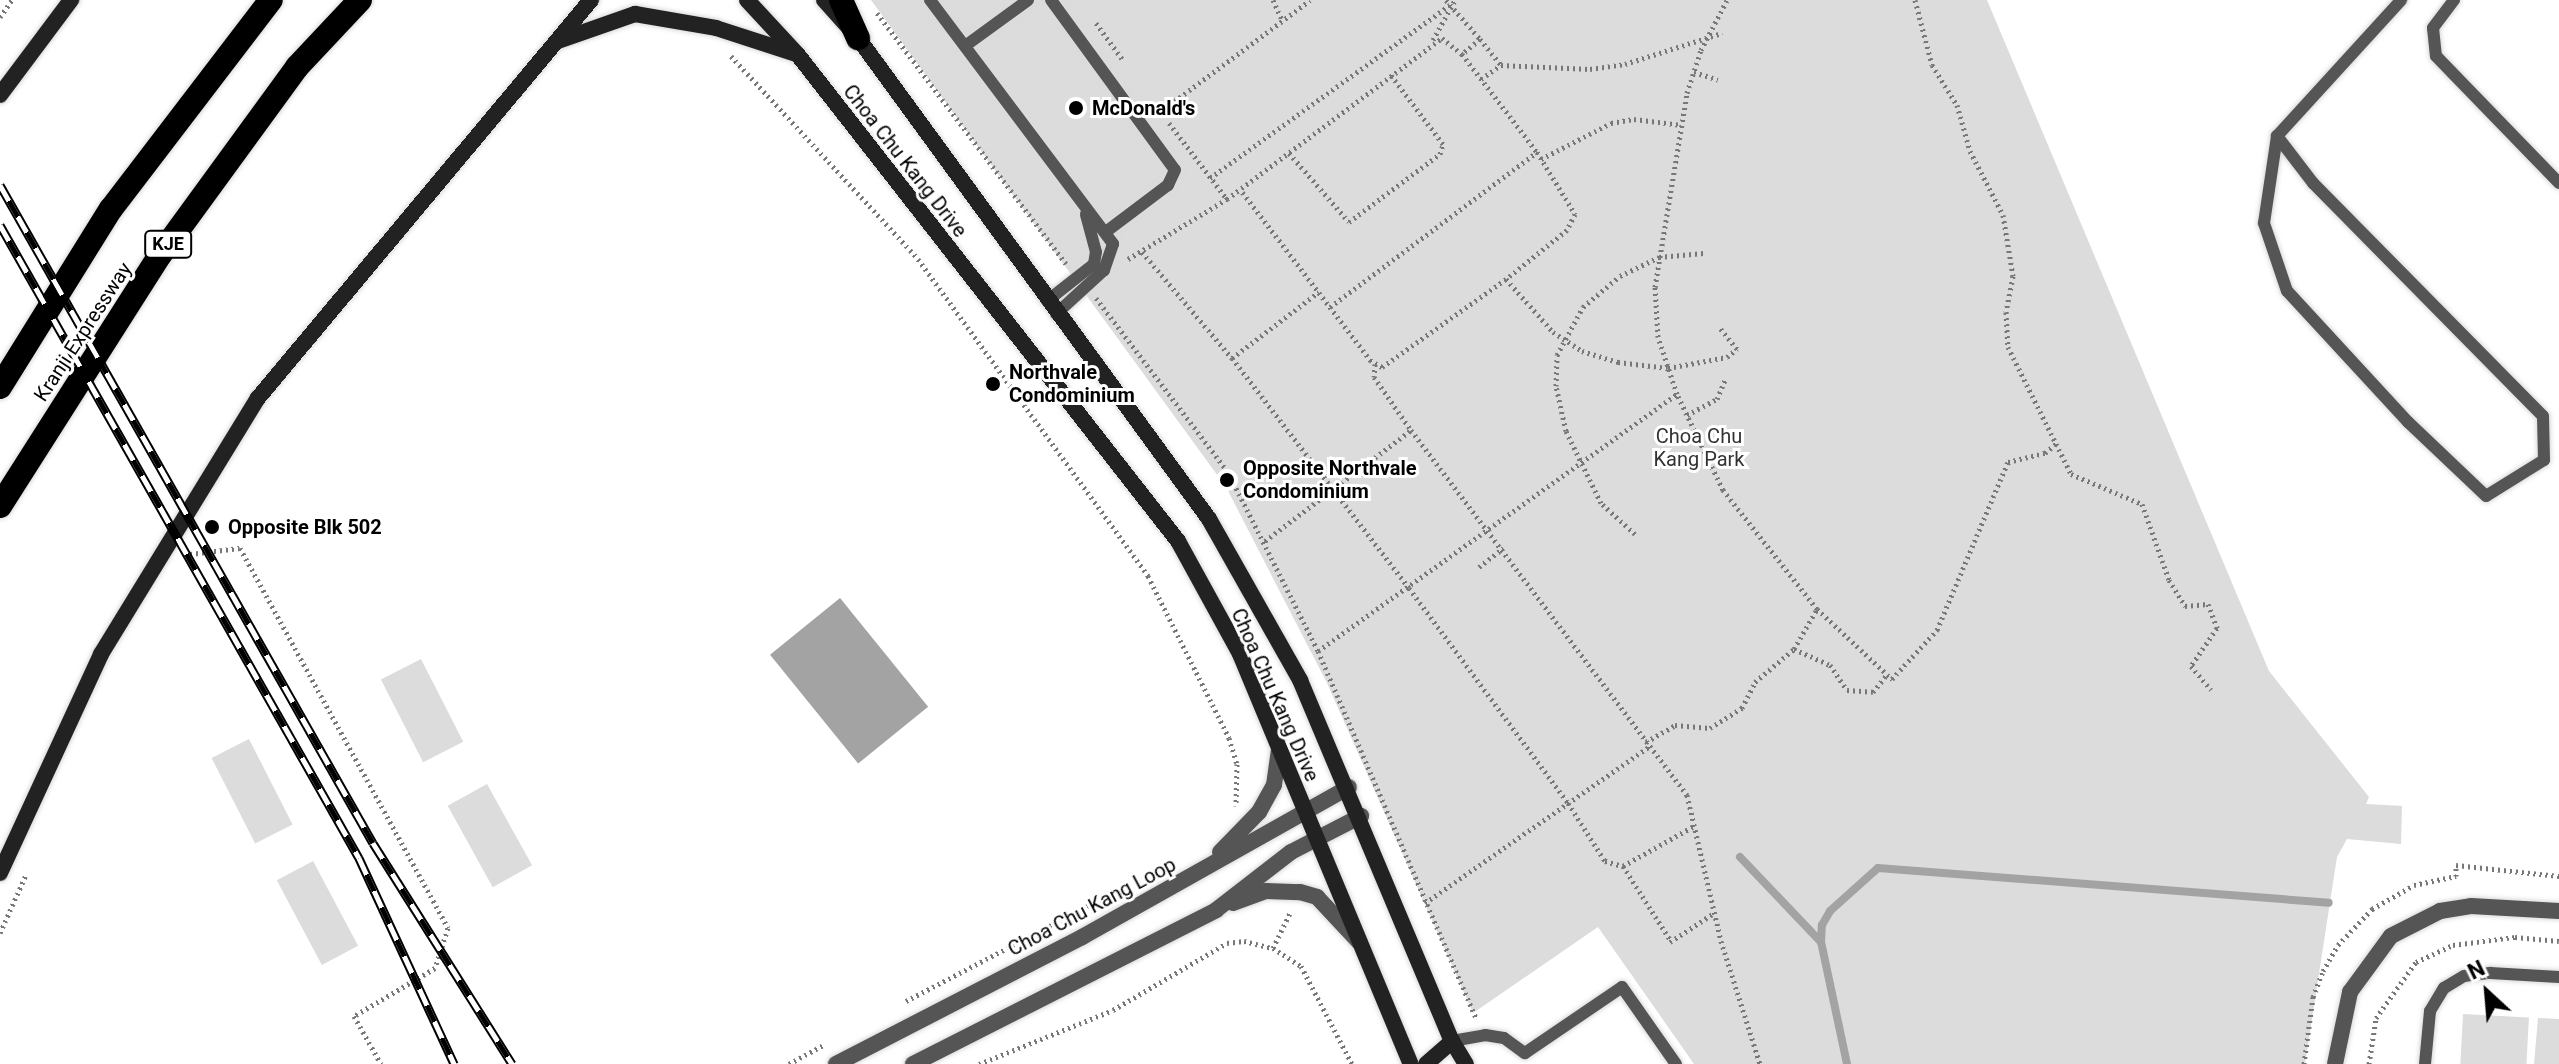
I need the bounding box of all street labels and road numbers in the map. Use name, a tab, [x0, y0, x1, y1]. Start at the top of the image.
street label: Choa Chu Kang Drive	[838, 80, 972, 242]
road number: KJE	[144, 230, 192, 258]
street label: Kranji Expressway	[29, 258, 137, 406]
street label: Choa Chu Kang Drive	[1226, 605, 1324, 785]
street label: Choa Chu Kang Loop	[1004, 853, 1180, 961]

